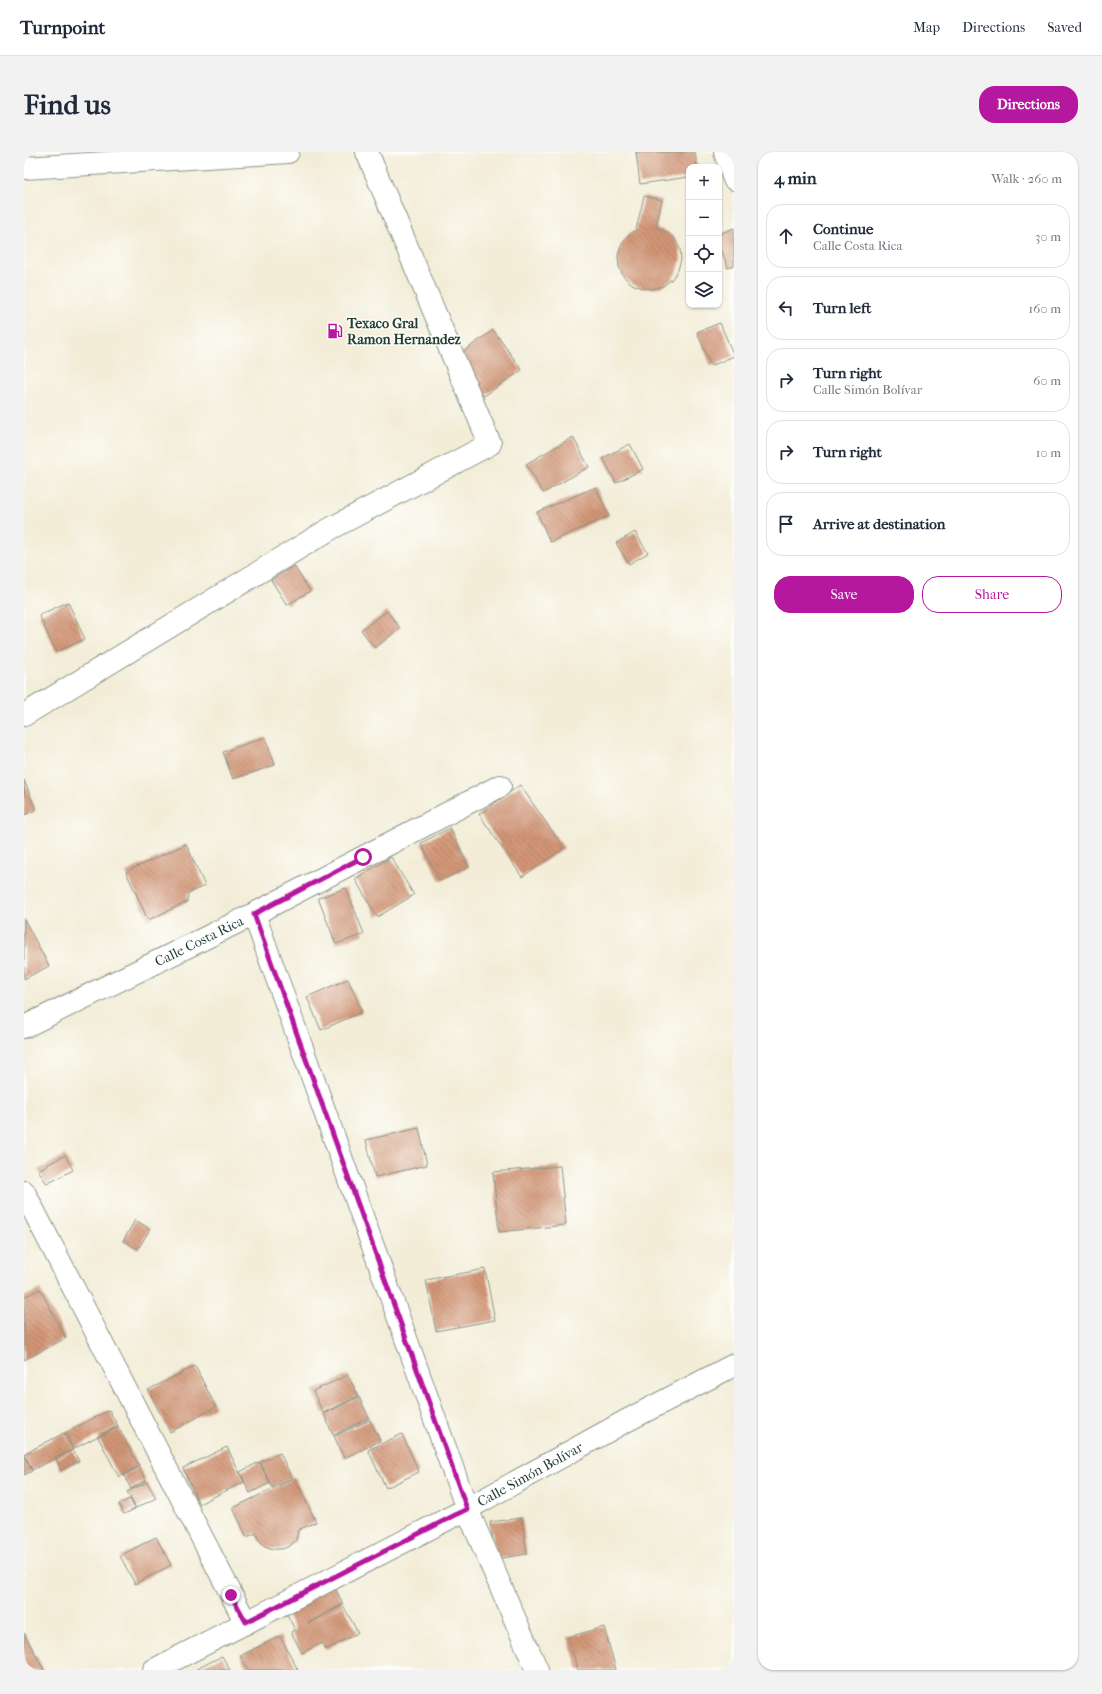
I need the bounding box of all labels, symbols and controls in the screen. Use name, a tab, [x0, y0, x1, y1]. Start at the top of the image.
text: Turnpoint	[20, 17, 105, 39]
text: Map	[913, 19, 940, 36]
text: Directions	[962, 19, 1025, 36]
text: Saved	[1047, 19, 1082, 36]
button: Directions	[979, 86, 1078, 123]
text: Find us	[24, 88, 111, 121]
map controls	[686, 164, 722, 308]
button: +	[686, 164, 722, 200]
text: 4 min	[774, 168, 817, 188]
text: Walk · 260 m	[991, 171, 1062, 186]
button: −	[686, 200, 722, 236]
text: Continue	[813, 220, 873, 238]
icon: ahead	[775, 225, 797, 247]
text: 30 m	[1035, 229, 1061, 244]
button: locate	[686, 236, 722, 272]
text: Calle Costa Rica	[813, 238, 903, 253]
button: layers	[686, 272, 722, 308]
icon: left	[775, 297, 797, 319]
text: Turn left	[813, 299, 871, 317]
text: 160 m	[1029, 301, 1061, 316]
place label: Texaco Gral Ramon Hernandez	[346, 315, 462, 348]
fuel station icon: Texaco Gral Ramon Hernandez	[326, 322, 344, 340]
text: Turn right	[813, 364, 882, 382]
icon: right	[775, 369, 797, 391]
text: 60 m	[1033, 373, 1061, 388]
text: Calle Simón Bolívar	[813, 382, 922, 397]
icon: right	[775, 441, 797, 463]
text: Turn right	[813, 443, 882, 461]
text: 10 m	[1036, 445, 1061, 460]
icon: arrive	[775, 513, 797, 535]
text: Arrive at destination	[813, 515, 945, 533]
button: Save	[774, 576, 914, 613]
button: Share	[922, 576, 1062, 613]
route start	[354, 848, 372, 866]
street label: Calle Costa Rica	[152, 912, 247, 970]
street label: Calle Simón Bolívar	[474, 1438, 586, 1510]
route end	[222, 1586, 240, 1604]

